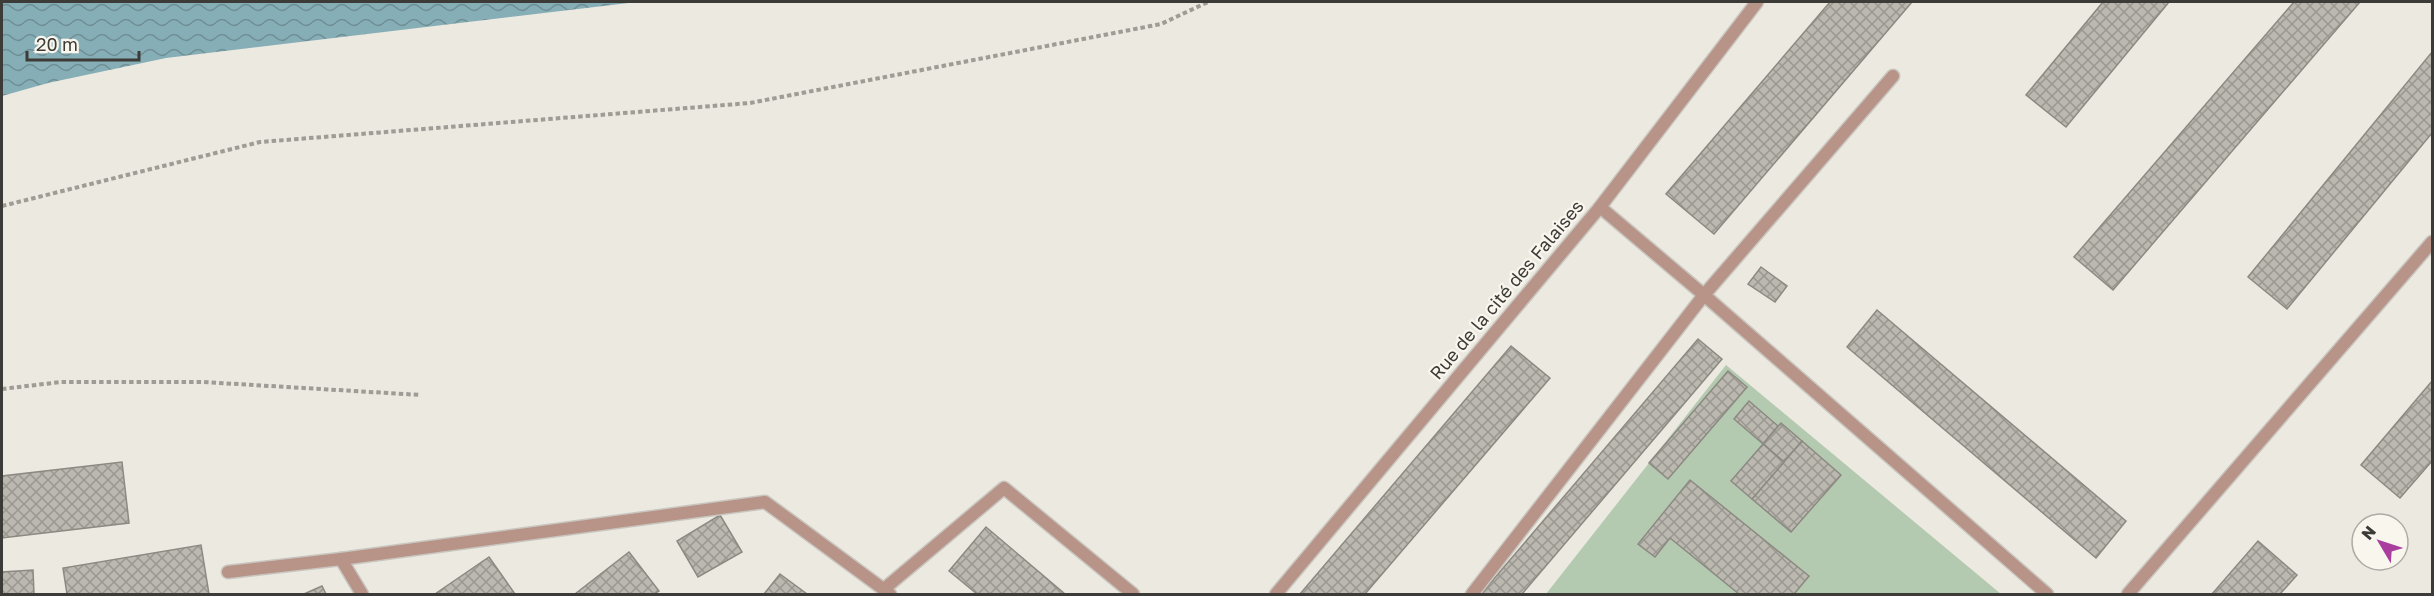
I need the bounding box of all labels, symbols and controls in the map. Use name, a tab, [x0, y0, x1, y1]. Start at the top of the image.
scale bar	[27, 24, 140, 62]
text: 20 m	[36, 33, 78, 55]
street label: Rue de la cité des Falaises	[1425, 195, 1588, 383]
north arrow	[2350, 512, 2410, 572]
text: N	[2357, 522, 2380, 544]

